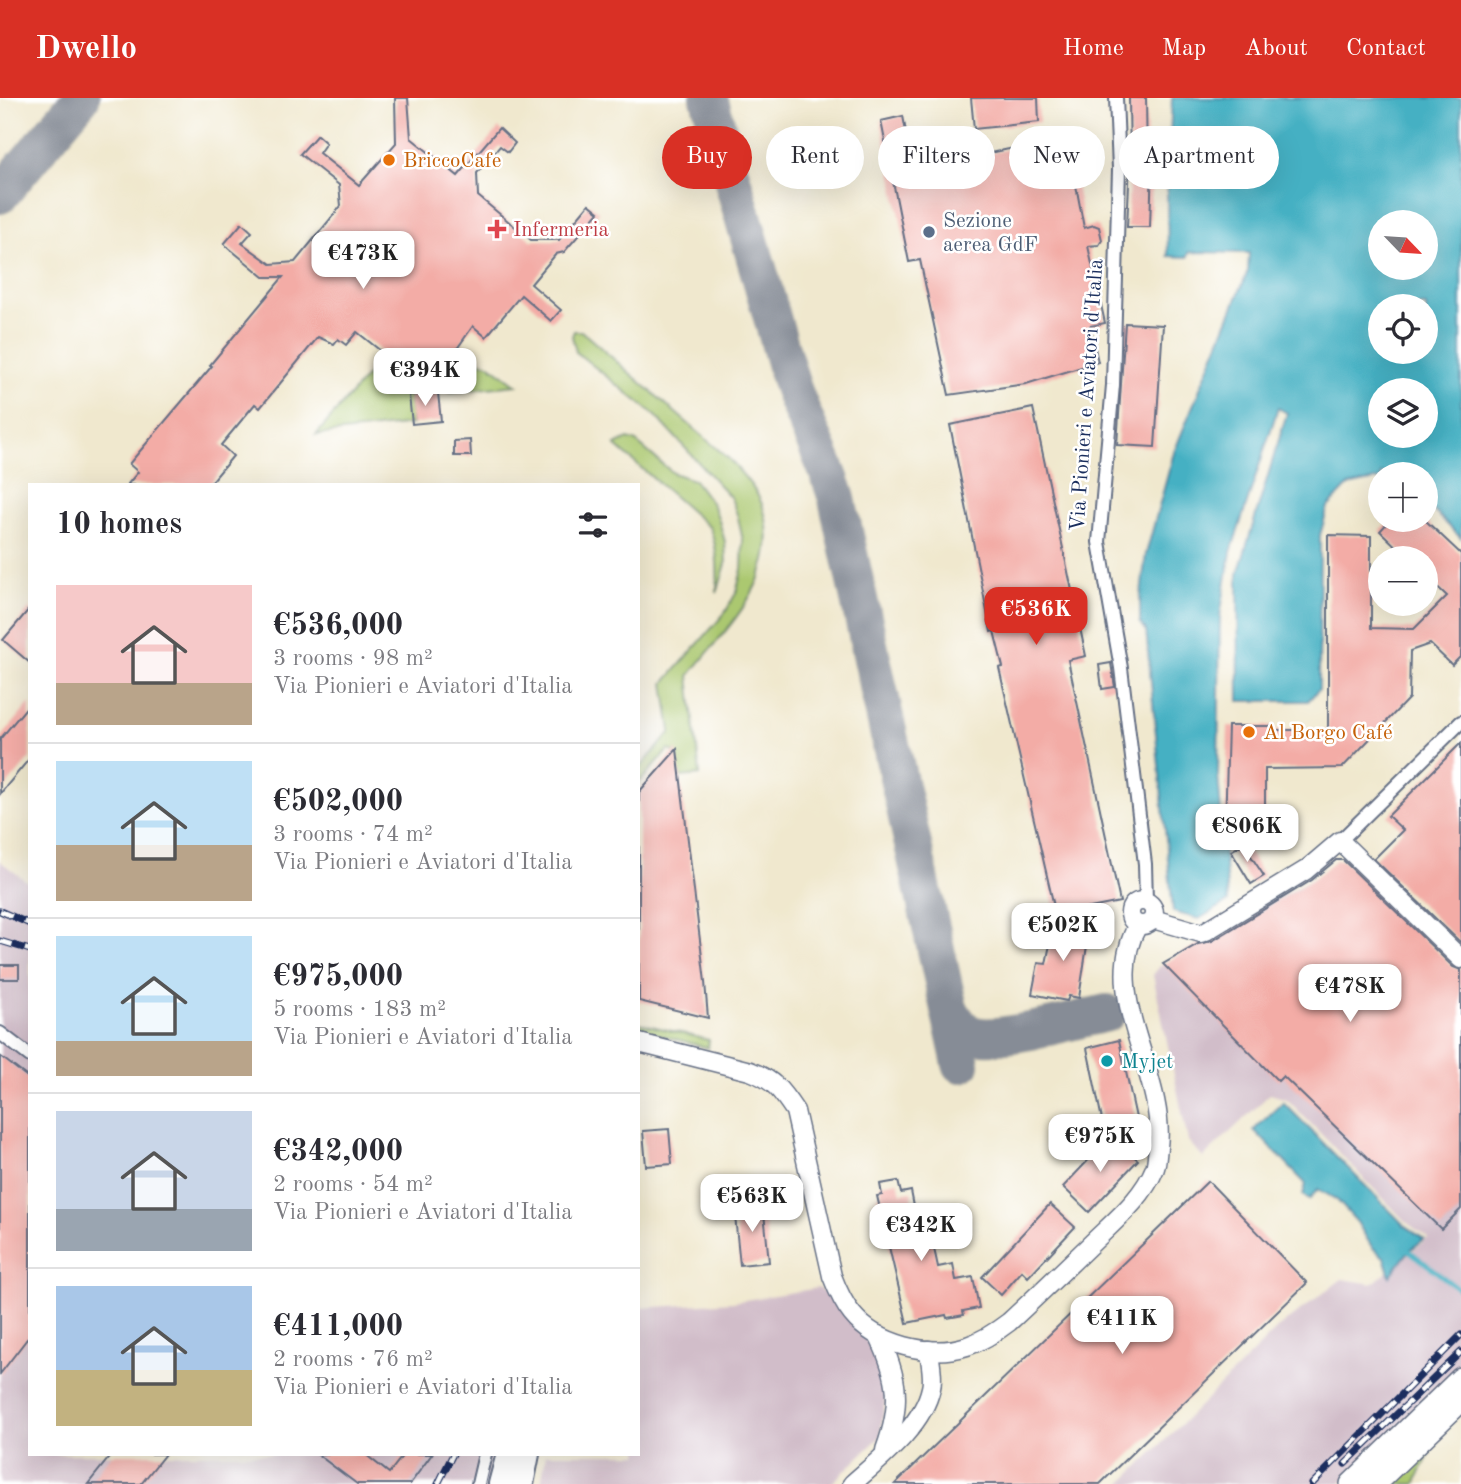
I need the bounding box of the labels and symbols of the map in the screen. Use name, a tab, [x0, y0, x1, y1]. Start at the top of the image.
place label: BriccoCafe	[403, 151, 502, 172]
marker: BriccoCafe	[381, 152, 397, 168]
north arrow	[1368, 210, 1438, 280]
place label: Sezione aerea GdF	[943, 211, 1038, 256]
marker: Infermeria	[487, 219, 507, 239]
place label: Infermeria	[513, 220, 609, 241]
marker: Sezione aerea GdF	[921, 224, 937, 240]
pin: €473K	[314, 232, 412, 291]
street label: Via Pionieri e Aviatori d'Italia	[1067, 258, 1108, 532]
pin: €394K	[376, 348, 474, 408]
pin: €536K	[987, 588, 1085, 647]
place label: Al Borgo Café	[1263, 723, 1393, 744]
marker: Al Borgo Café	[1241, 724, 1257, 740]
pin: €806K	[1198, 804, 1296, 864]
pin: €502K	[1014, 904, 1112, 963]
pin: €478K	[1301, 964, 1399, 1024]
place label: Myjet	[1121, 1052, 1173, 1073]
marker: Myjet	[1099, 1053, 1115, 1069]
pin: €975K	[1051, 1114, 1149, 1174]
pin: €563K	[703, 1174, 801, 1234]
pin: €342K	[872, 1204, 970, 1263]
pin: €411K	[1073, 1296, 1171, 1356]

